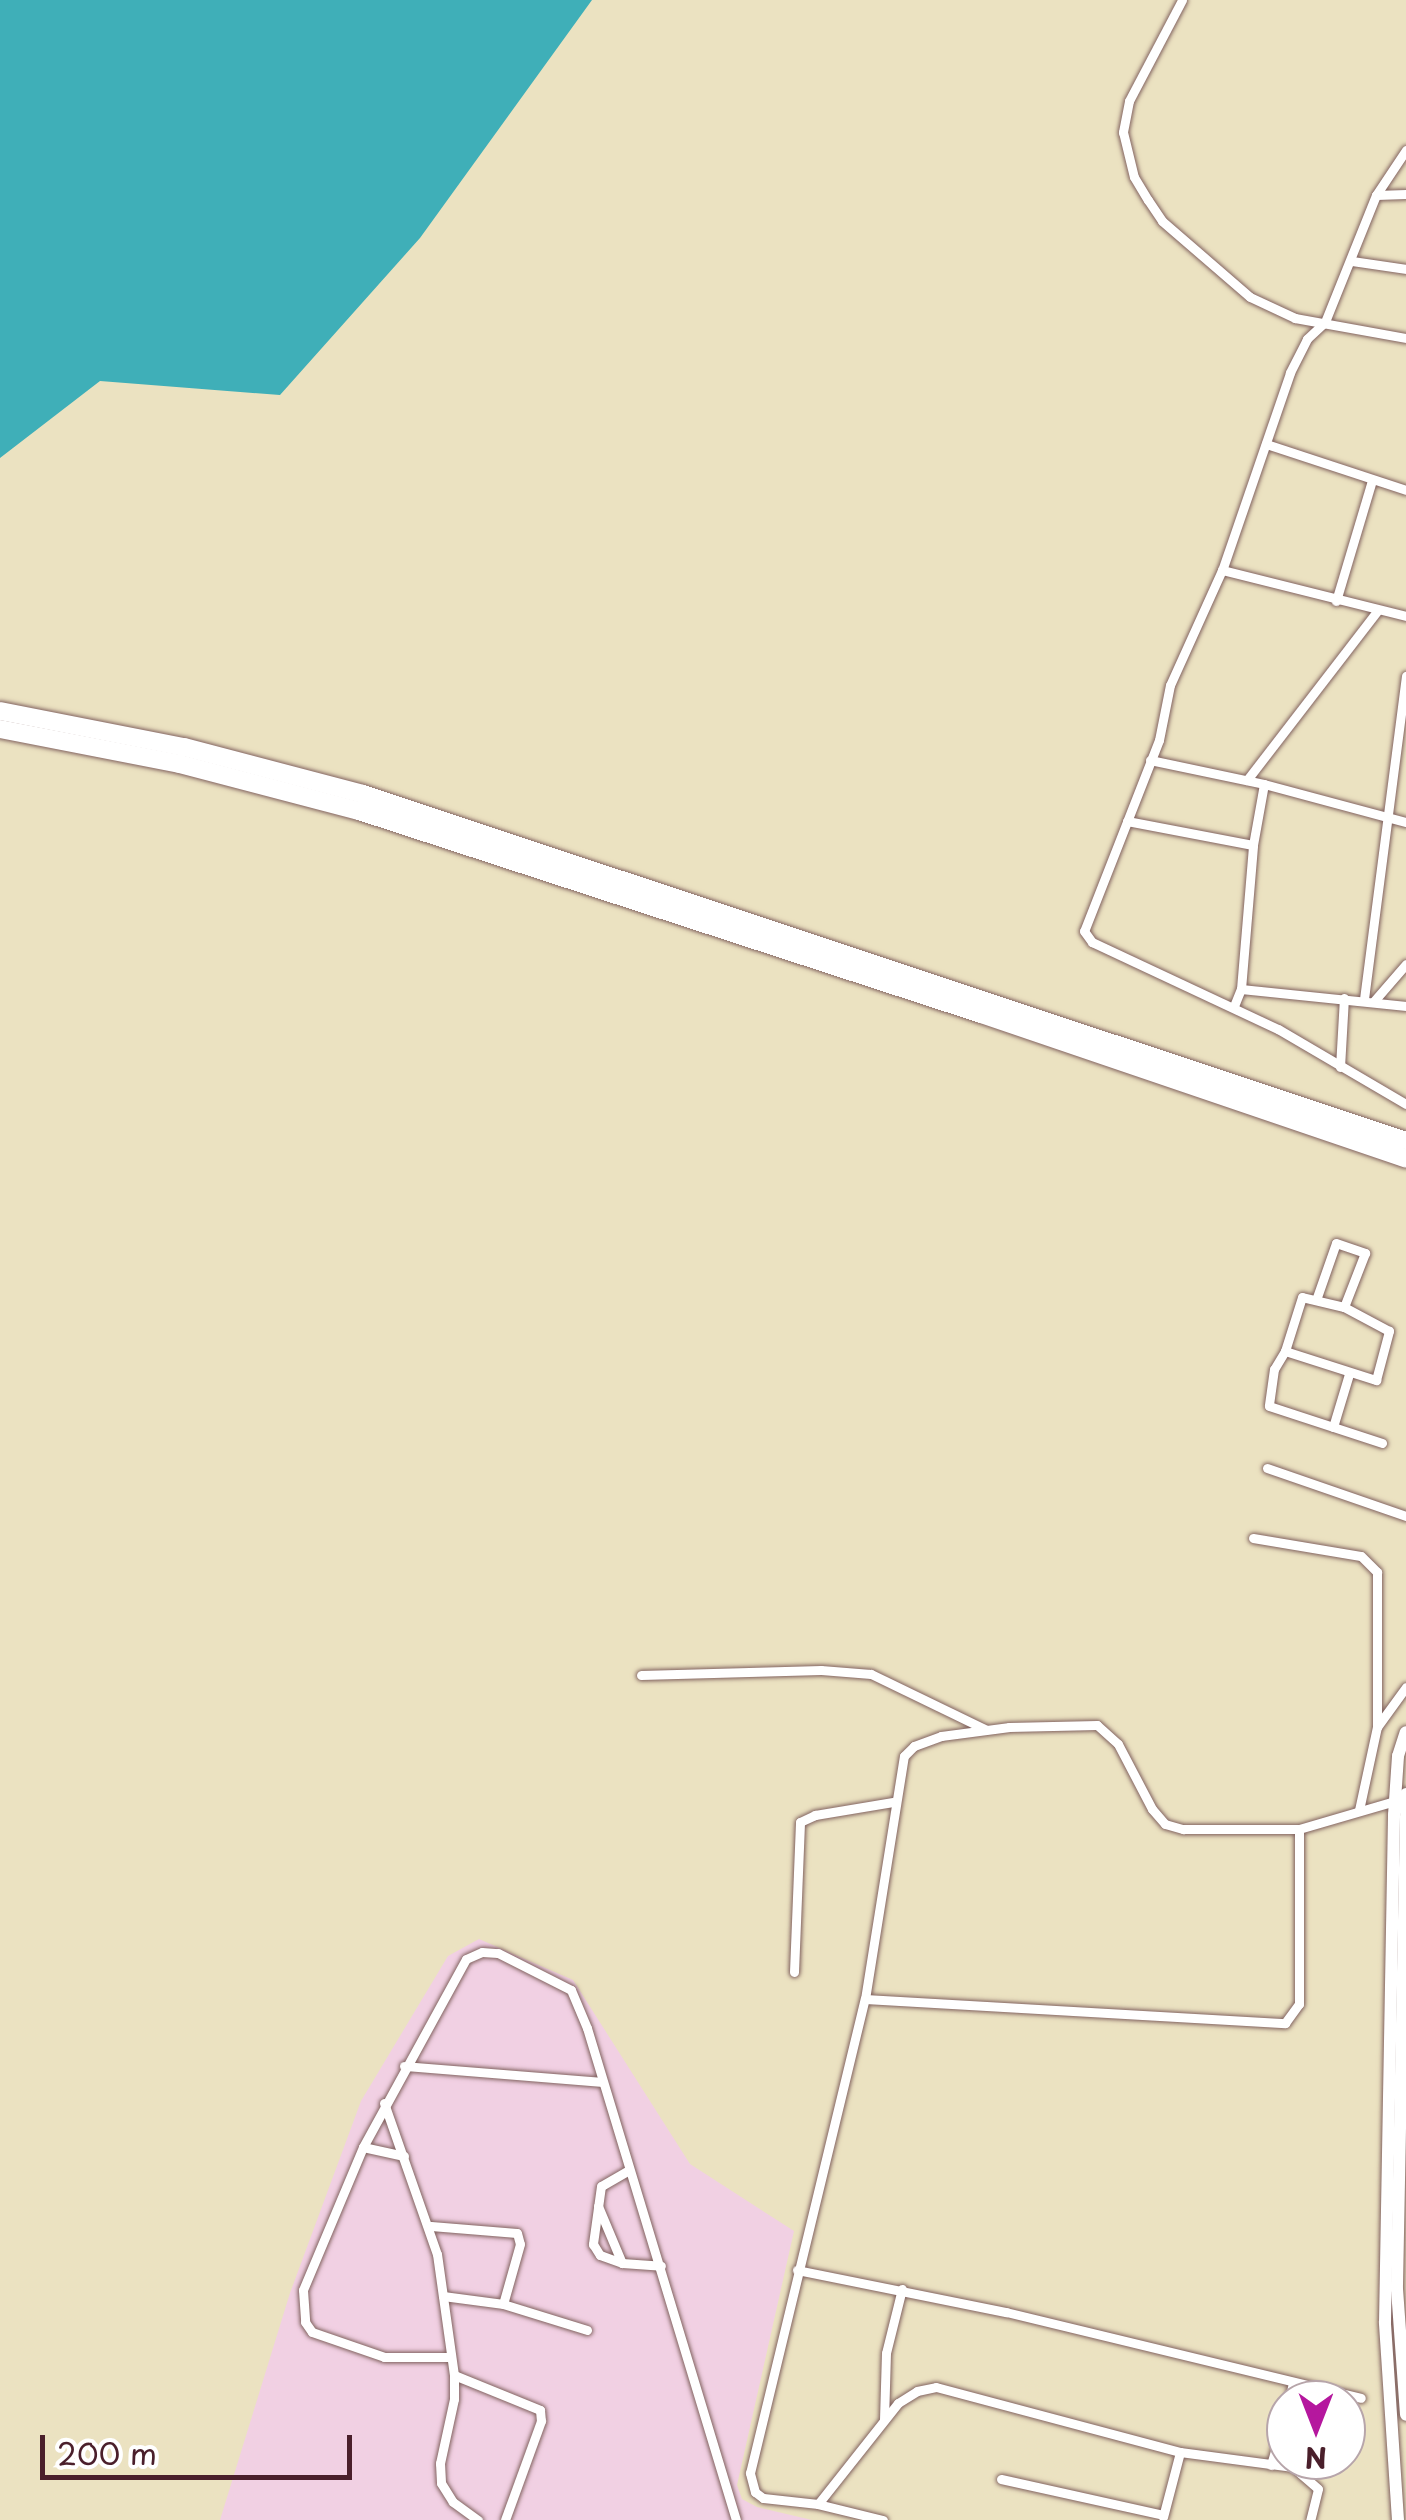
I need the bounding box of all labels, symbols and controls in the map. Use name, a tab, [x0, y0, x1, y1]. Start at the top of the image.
north arrow	[1266, 2380, 1366, 2480]
scale bar	[45, 2415, 358, 2477]
text: 200 m	[57, 2430, 157, 2475]
text: N	[1305, 2437, 1327, 2480]

